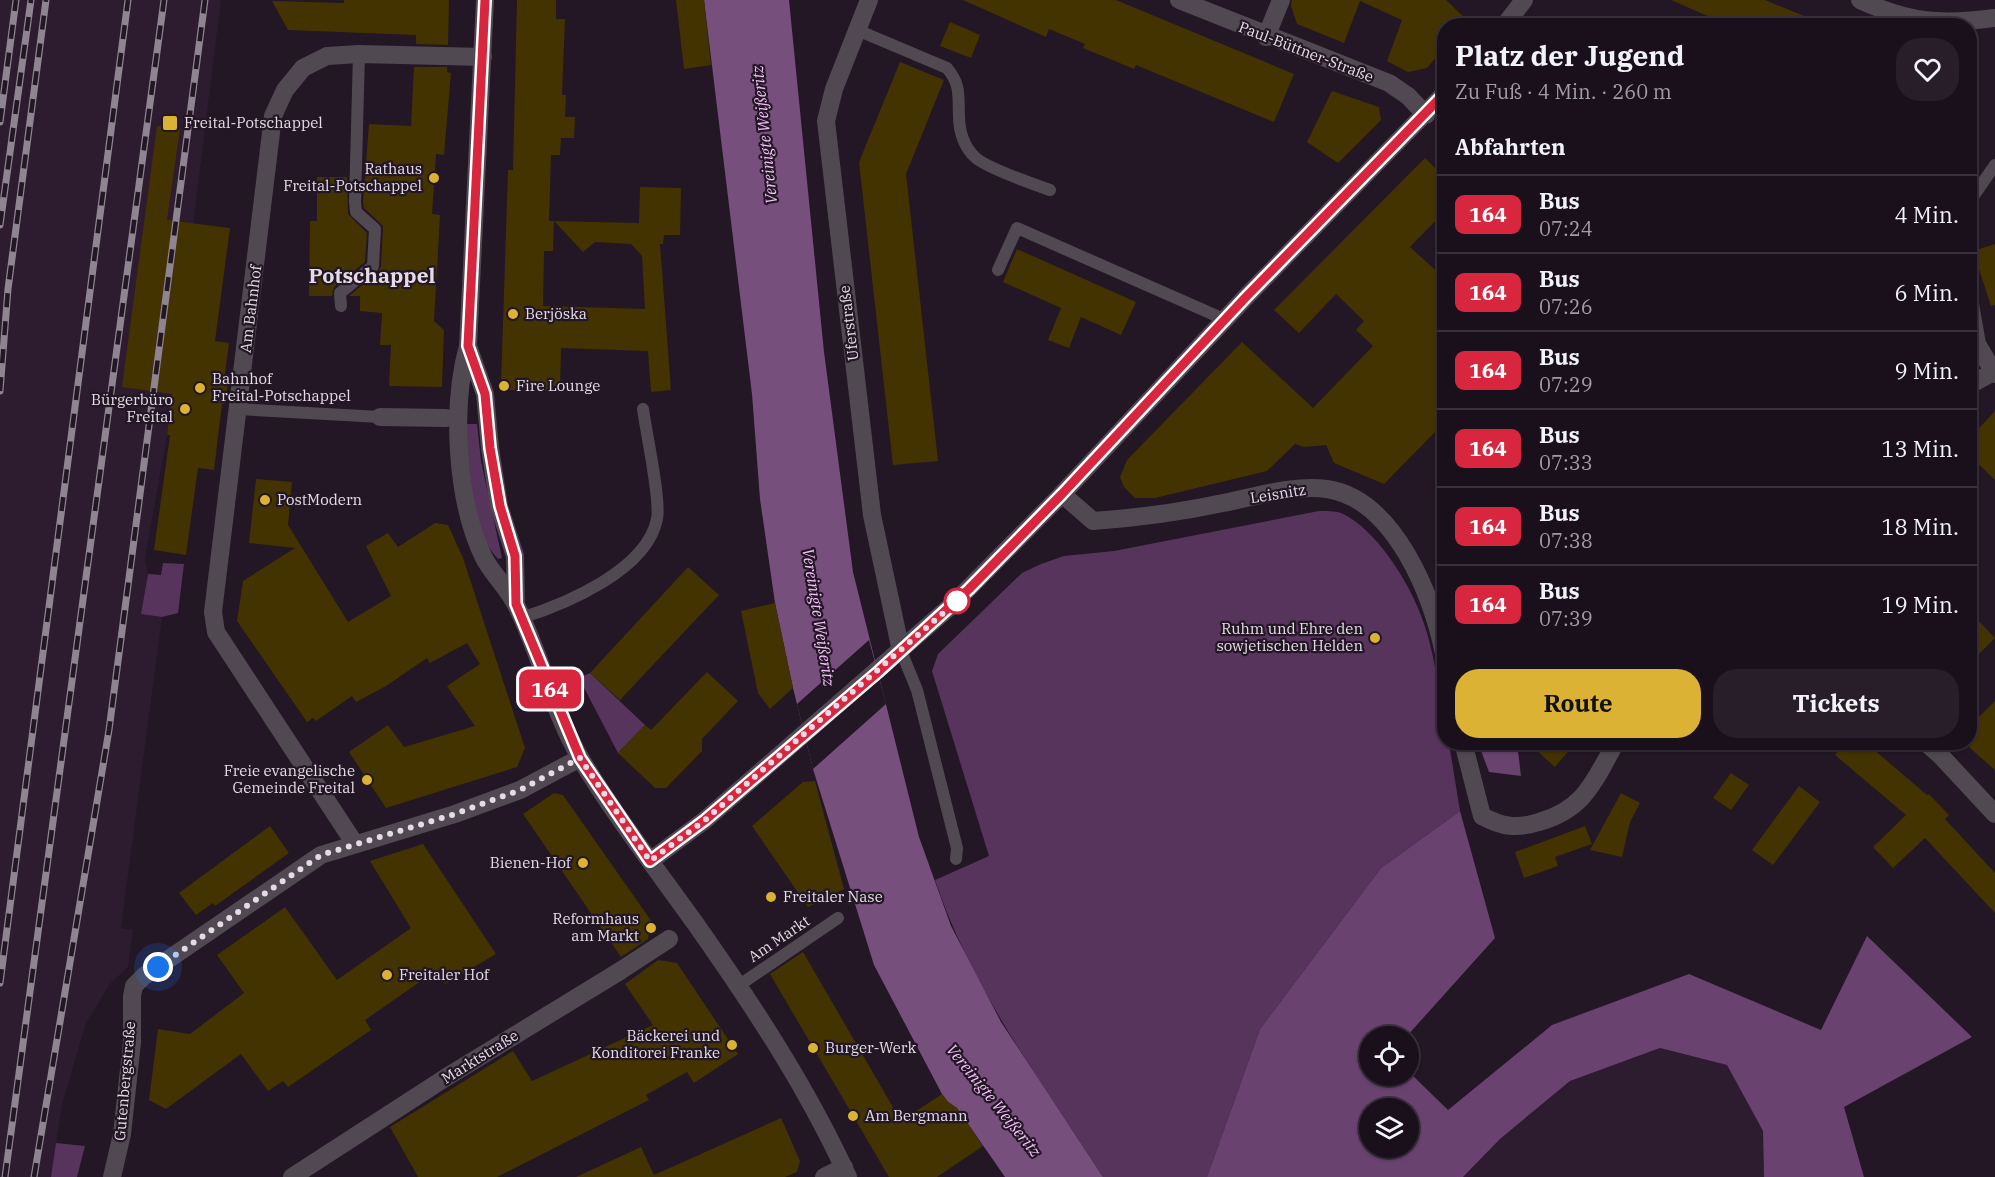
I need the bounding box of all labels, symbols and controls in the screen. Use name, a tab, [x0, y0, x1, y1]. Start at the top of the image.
street label: Paul-Büttner-Straße	[1236, 17, 1376, 86]
text: Platz der Jugend	[1455, 37, 1685, 74]
button: heart	[1896, 38, 1959, 101]
water label: Vereinigte Weißeritz	[747, 64, 781, 205]
text: Zu Fuß · 4 Min. · 260 m	[1455, 78, 1672, 105]
place label: Freital-Potschappel	[184, 113, 323, 132]
marker: Freital-Potschappel	[161, 114, 179, 132]
text: Abfahrten	[1455, 132, 1566, 161]
place label: Rathaus Freital-Potschappel	[283, 159, 422, 195]
marker: Rathaus Freital-Potschappel	[427, 171, 441, 185]
text: Bus	[1539, 186, 1580, 215]
text: 164	[1469, 200, 1507, 228]
text: 4 Min.	[1894, 200, 1959, 229]
text: 07:24	[1539, 215, 1593, 242]
district label: Potschappel	[309, 261, 436, 289]
street label: Am Bahnhof	[236, 263, 265, 354]
text: Bus	[1539, 264, 1580, 293]
text: 164	[1469, 278, 1507, 306]
text: 6 Min.	[1894, 278, 1959, 307]
street label: Uferstraße	[834, 284, 863, 362]
text: 07:26	[1539, 293, 1593, 320]
place label: Berjöska	[525, 304, 587, 323]
marker: Berjöska	[506, 307, 520, 321]
text: Bus	[1539, 342, 1580, 371]
text: 164	[1469, 356, 1507, 384]
text: 9 Min.	[1894, 356, 1959, 385]
place label: Bahnhof Freital-Potschappel	[212, 369, 351, 405]
text: 07:29	[1539, 371, 1593, 398]
place label: Fire Lounge	[516, 376, 600, 395]
marker: Fire Lounge	[497, 379, 511, 393]
marker: Bahnhof Freital-Potschappel	[193, 381, 207, 395]
place label: Bürgerbüro Freital	[91, 390, 173, 426]
marker: Bürgerbüro Freital	[178, 402, 192, 416]
text: Bus	[1539, 420, 1580, 449]
text: 164	[1469, 434, 1507, 462]
text: 13 Min.	[1881, 434, 1959, 463]
text: 07:33	[1539, 449, 1593, 476]
street label: Leisnitz	[1249, 480, 1307, 507]
place label: PostModern	[277, 490, 363, 509]
marker: PostModern	[258, 493, 272, 507]
text: Bus	[1539, 498, 1580, 527]
text: 164	[1469, 512, 1507, 540]
text: 18 Min.	[1881, 512, 1959, 541]
text: 07:38	[1539, 527, 1593, 554]
water label: Vereinigte Weißeritz	[798, 547, 840, 688]
text: Bus	[1539, 576, 1580, 605]
unlabelled marker	[944, 588, 970, 614]
text: 164	[1469, 590, 1507, 618]
text: 19 Min.	[1881, 590, 1959, 619]
text: 07:39	[1539, 605, 1593, 632]
place label: Ruhm und Ehre den sowjetischen Helden	[1216, 619, 1363, 655]
marker: Ruhm und Ehre den sowjetischen Helden	[1368, 631, 1382, 645]
button: Route	[1455, 669, 1701, 738]
button: Tickets	[1713, 669, 1959, 738]
line badge: 164	[516, 670, 584, 708]
text: 164	[531, 675, 569, 703]
place label: Freie evangelische Gemeinde Freital	[224, 761, 355, 797]
marker: Freie evangelische Gemeinde Freital	[360, 773, 374, 787]
place label: Bienen-Hof	[490, 853, 572, 872]
marker: Bienen-Hof	[576, 856, 590, 870]
place label: Freitaler Nase	[783, 887, 883, 906]
marker: Freitaler Nase	[764, 890, 778, 904]
place label: Reformhaus am Markt	[553, 909, 639, 945]
street label: Am Markt	[744, 911, 813, 966]
marker: Reformhaus am Markt	[644, 921, 658, 935]
your location	[143, 952, 173, 982]
place label: Freitaler Hof	[399, 965, 490, 984]
marker: Freitaler Hof	[380, 968, 394, 982]
street label: Gutenbergstraße	[110, 1020, 139, 1142]
street label: Marktstraße	[438, 1026, 522, 1088]
place label: Bäckerei und Konditorei Franke	[591, 1026, 720, 1062]
map controls	[1359, 1026, 1419, 1158]
button: locate	[1359, 1026, 1419, 1086]
marker: Bäckerei und Konditorei Franke	[725, 1038, 739, 1052]
place label: Burger-Werk	[825, 1038, 916, 1057]
water label: Vereinigte Weißeritz	[942, 1040, 1046, 1161]
marker: Burger-Werk	[806, 1041, 820, 1055]
button: layers	[1359, 1098, 1419, 1158]
place label: Am Bergmann	[865, 1106, 968, 1125]
marker: Am Bergmann	[846, 1109, 860, 1123]

